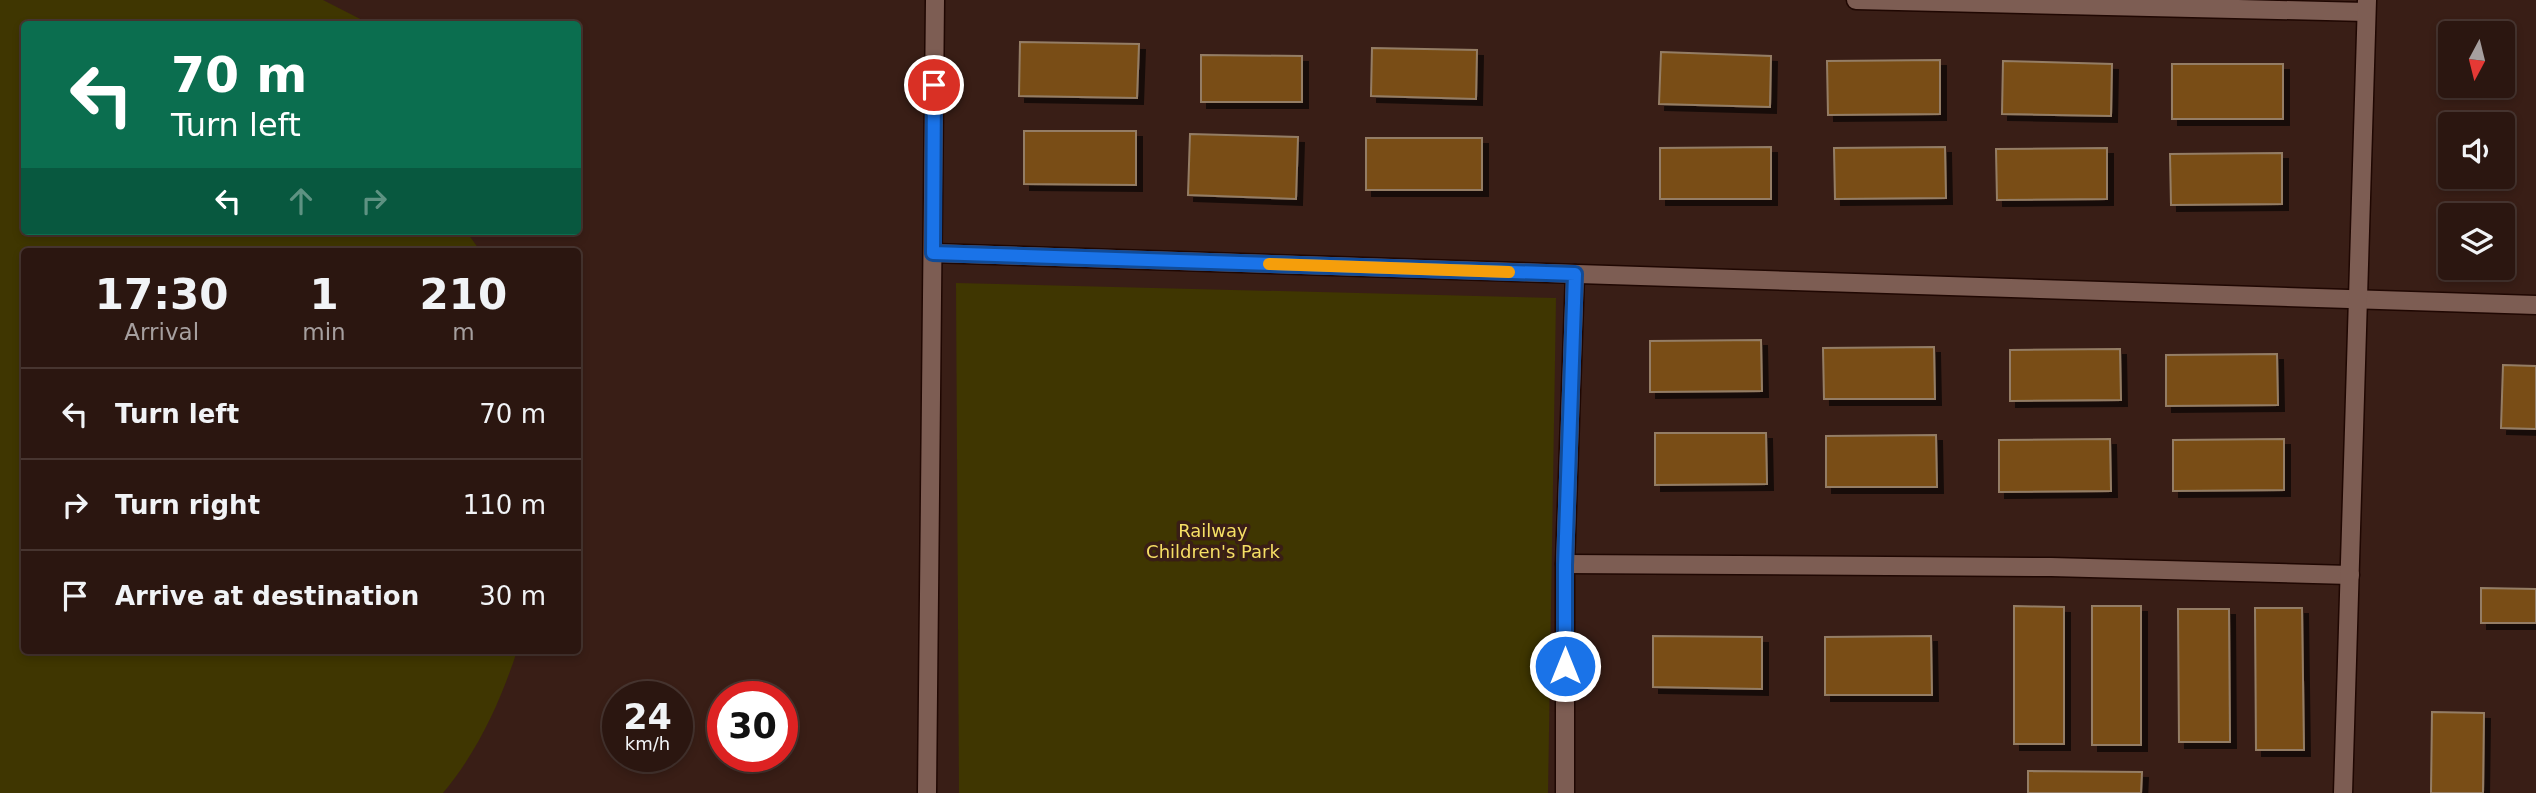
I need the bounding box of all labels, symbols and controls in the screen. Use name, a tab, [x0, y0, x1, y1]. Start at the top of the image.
north arrow	[2438, 21, 2515, 98]
map controls	[2438, 21, 2515, 280]
text: 70 m	[171, 47, 307, 104]
icon: left	[56, 49, 147, 140]
pin	[904, 55, 964, 115]
icon: arrive	[915, 66, 953, 104]
text: Turn left	[171, 106, 301, 144]
button: sound	[2438, 112, 2515, 189]
icon: left	[209, 182, 247, 220]
icon: ahead	[282, 182, 320, 220]
icon: right	[355, 182, 393, 220]
button: layers	[2438, 203, 2515, 280]
text: 17:30	[95, 270, 229, 319]
text: 1	[309, 270, 339, 319]
text: 210	[420, 270, 507, 319]
text: Arrival	[124, 319, 199, 345]
text: min	[302, 319, 346, 345]
text: m	[452, 319, 475, 345]
icon: left	[56, 395, 94, 433]
text: Turn left	[115, 399, 239, 429]
text: 70 m	[479, 399, 546, 429]
icon: right	[56, 486, 94, 524]
text: Turn right	[115, 490, 260, 520]
text: 110 m	[463, 490, 546, 520]
park label: Railway Children's Park	[1146, 520, 1280, 562]
icon: arrive	[56, 577, 94, 615]
text: Arrive at destination	[115, 581, 419, 611]
text: 30 m	[479, 581, 546, 611]
position arrow	[1528, 629, 1602, 703]
speed limit sign: 30	[707, 681, 798, 772]
text: 24	[623, 697, 672, 737]
text: km/h	[625, 733, 670, 754]

